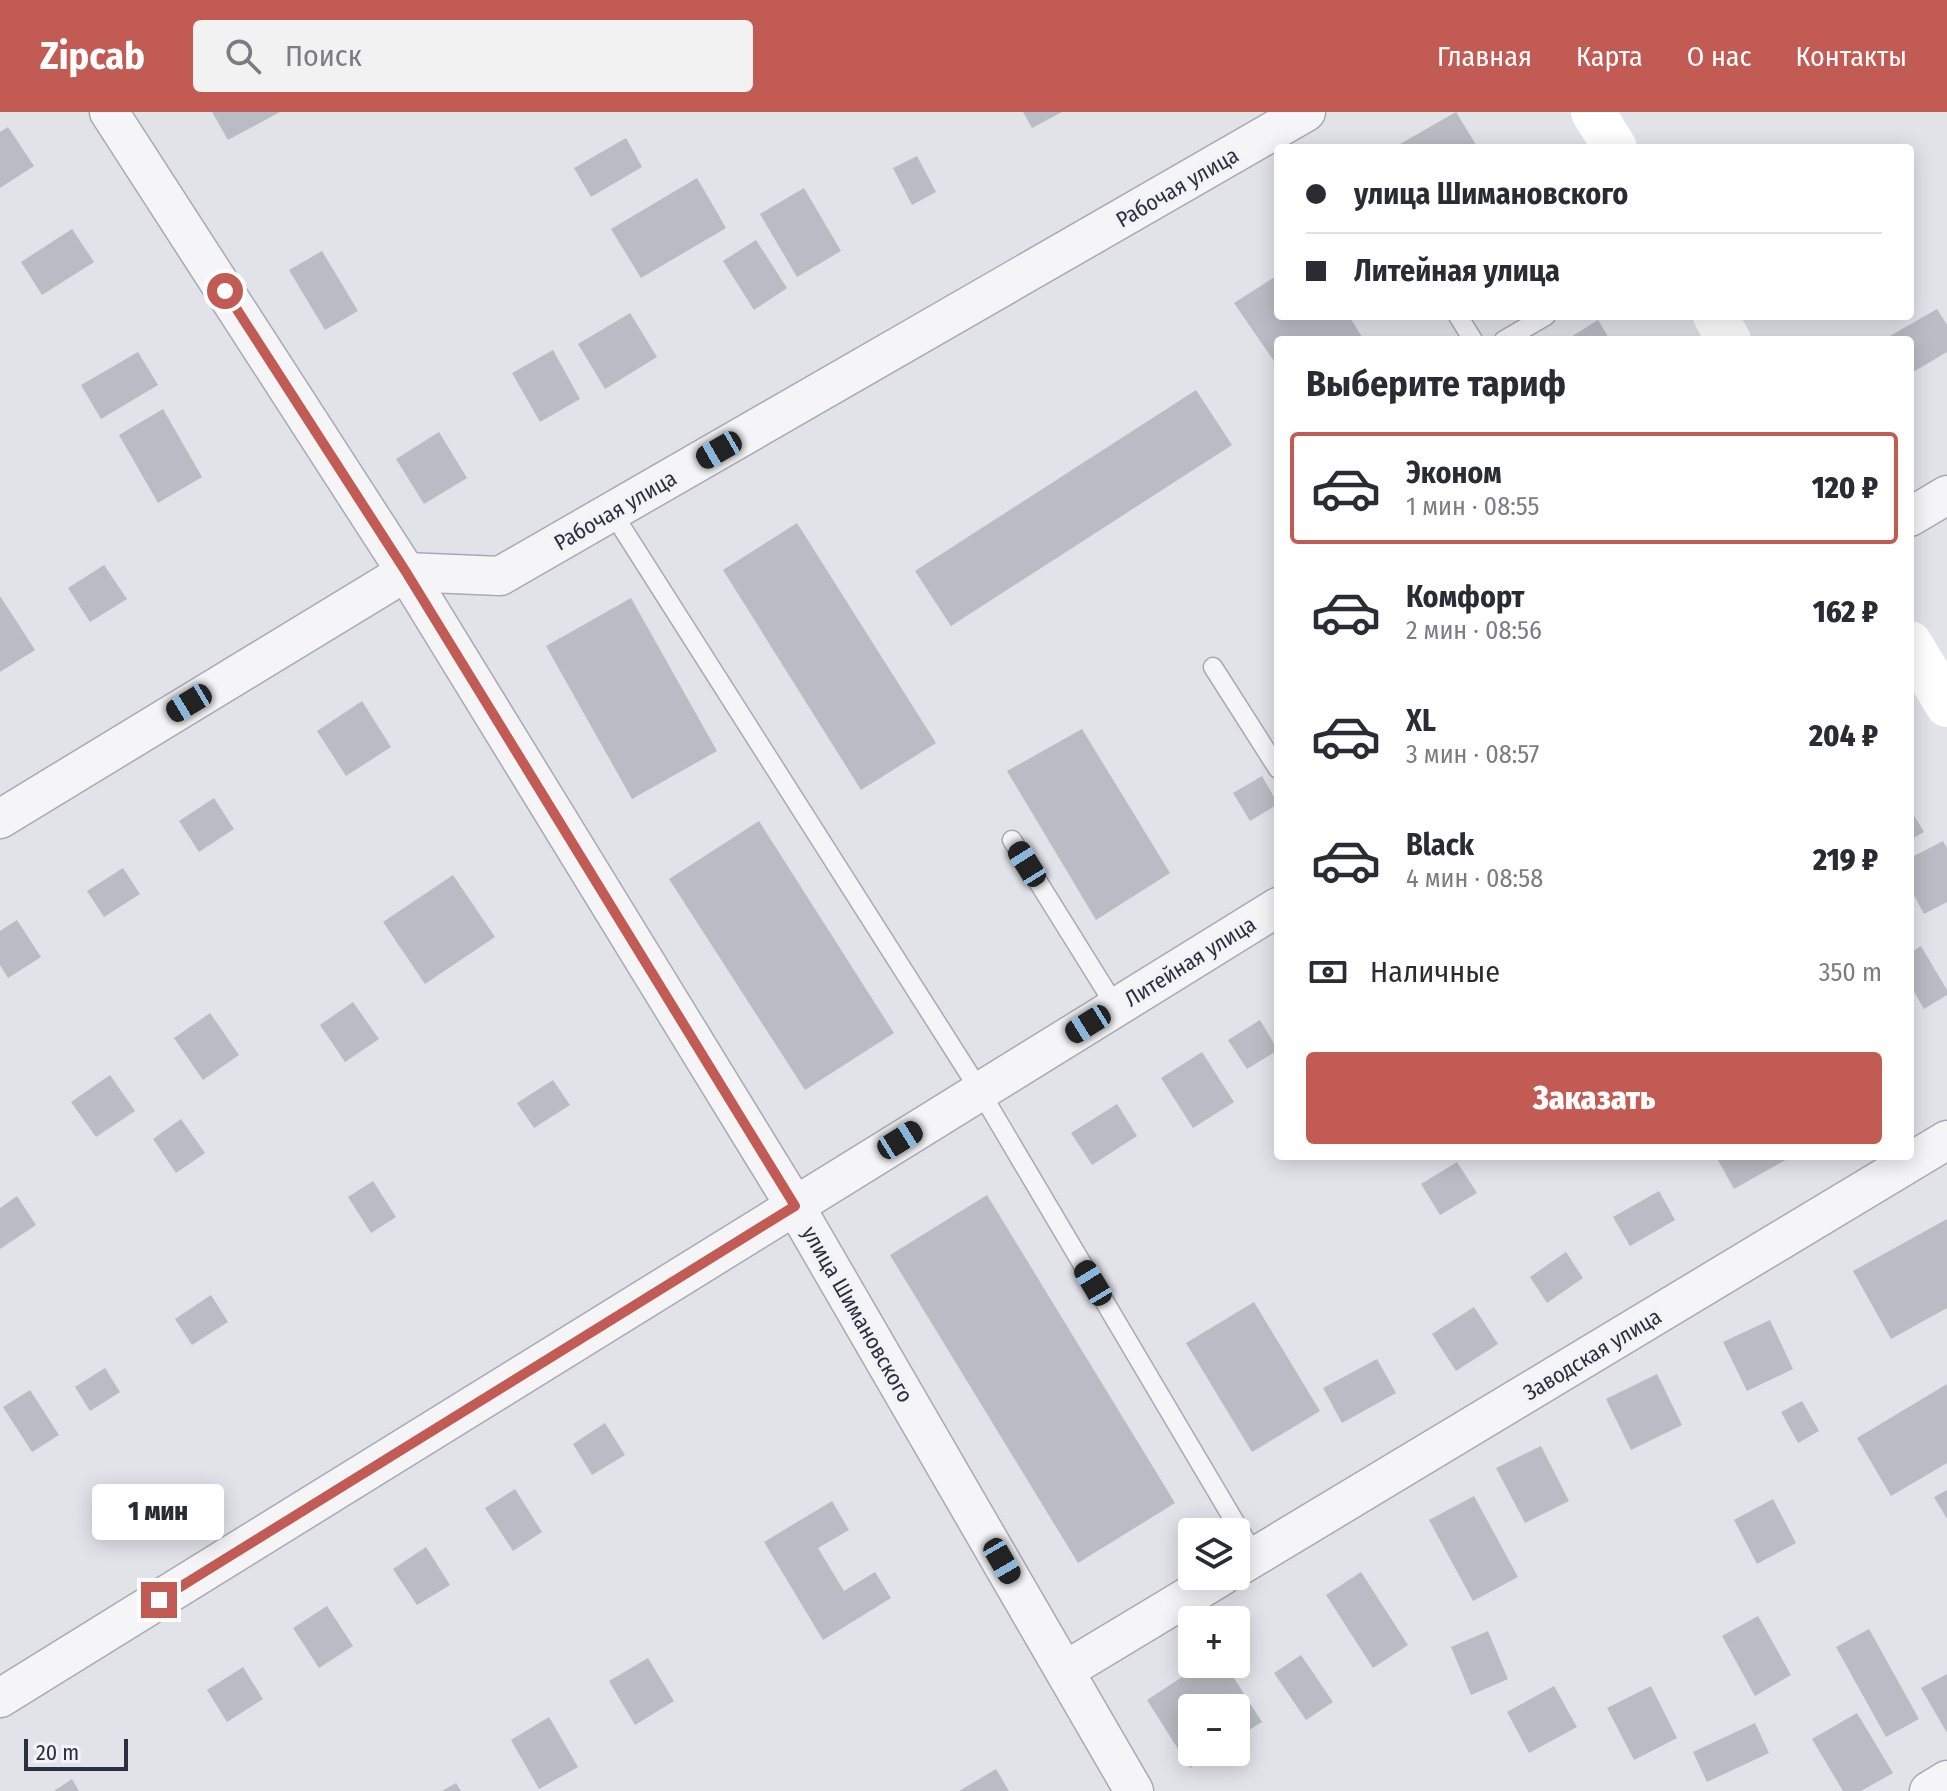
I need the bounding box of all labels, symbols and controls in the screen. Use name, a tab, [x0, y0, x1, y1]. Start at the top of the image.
search box	[193, 20, 753, 92]
text: Zipcab	[40, 33, 145, 79]
icon: search	[221, 34, 265, 78]
text: Поиск	[285, 38, 362, 74]
text: Главная	[1437, 40, 1532, 73]
text: Карта	[1576, 40, 1643, 73]
text: О нас	[1687, 40, 1752, 73]
text: Контакты	[1796, 40, 1907, 73]
street label: Рабочая улица	[1111, 141, 1243, 233]
text: улица Шимановского	[1354, 176, 1628, 212]
text: Литейная улица	[1354, 253, 1560, 289]
route start	[207, 273, 243, 309]
text: Выберите тариф	[1306, 362, 1566, 406]
car	[692, 428, 746, 472]
icon: car	[1310, 452, 1382, 524]
text: Эконом	[1406, 455, 1502, 491]
street label: Рабочая улица	[549, 464, 681, 556]
text: 120 ₽	[1812, 470, 1878, 506]
text: 1 мин · 08:55	[1406, 491, 1540, 522]
icon: car	[1310, 576, 1382, 648]
text: Комфорт	[1406, 579, 1524, 615]
text: 162 ₽	[1813, 594, 1878, 630]
text: 2 мин · 08:56	[1406, 615, 1542, 646]
car	[162, 680, 216, 726]
icon: car	[1310, 700, 1382, 772]
text: XL	[1406, 703, 1436, 739]
text: 204 ₽	[1809, 718, 1878, 754]
text: 3 мин · 08:57	[1406, 739, 1539, 770]
icon: car	[1310, 824, 1382, 896]
text: Black	[1406, 827, 1474, 863]
car	[1004, 837, 1050, 891]
text: 219 ₽	[1813, 842, 1878, 878]
text: 4 мин · 08:58	[1406, 863, 1543, 894]
street label: Литейная улица	[1120, 910, 1261, 1012]
icon: cash	[1306, 950, 1350, 994]
text: Наличные	[1370, 954, 1500, 990]
text: 350 m	[1819, 957, 1882, 988]
car	[1061, 1001, 1115, 1047]
button: Заказать	[1306, 1052, 1882, 1144]
car	[873, 1117, 927, 1163]
street label: улица Шимановского	[796, 1221, 919, 1407]
car	[1070, 1256, 1116, 1310]
street label: Заводская улица	[1518, 1303, 1666, 1406]
callout: 1 мин	[93, 1484, 225, 1540]
text: 1 мин	[128, 1496, 188, 1527]
map controls	[1178, 1518, 1250, 1766]
button: layers	[1178, 1518, 1250, 1590]
car	[980, 1534, 1024, 1588]
route end	[141, 1582, 177, 1618]
button: +	[1178, 1606, 1250, 1678]
button: −	[1178, 1694, 1250, 1766]
scale bar	[24, 1735, 128, 1771]
text: 20 m	[36, 1739, 79, 1766]

